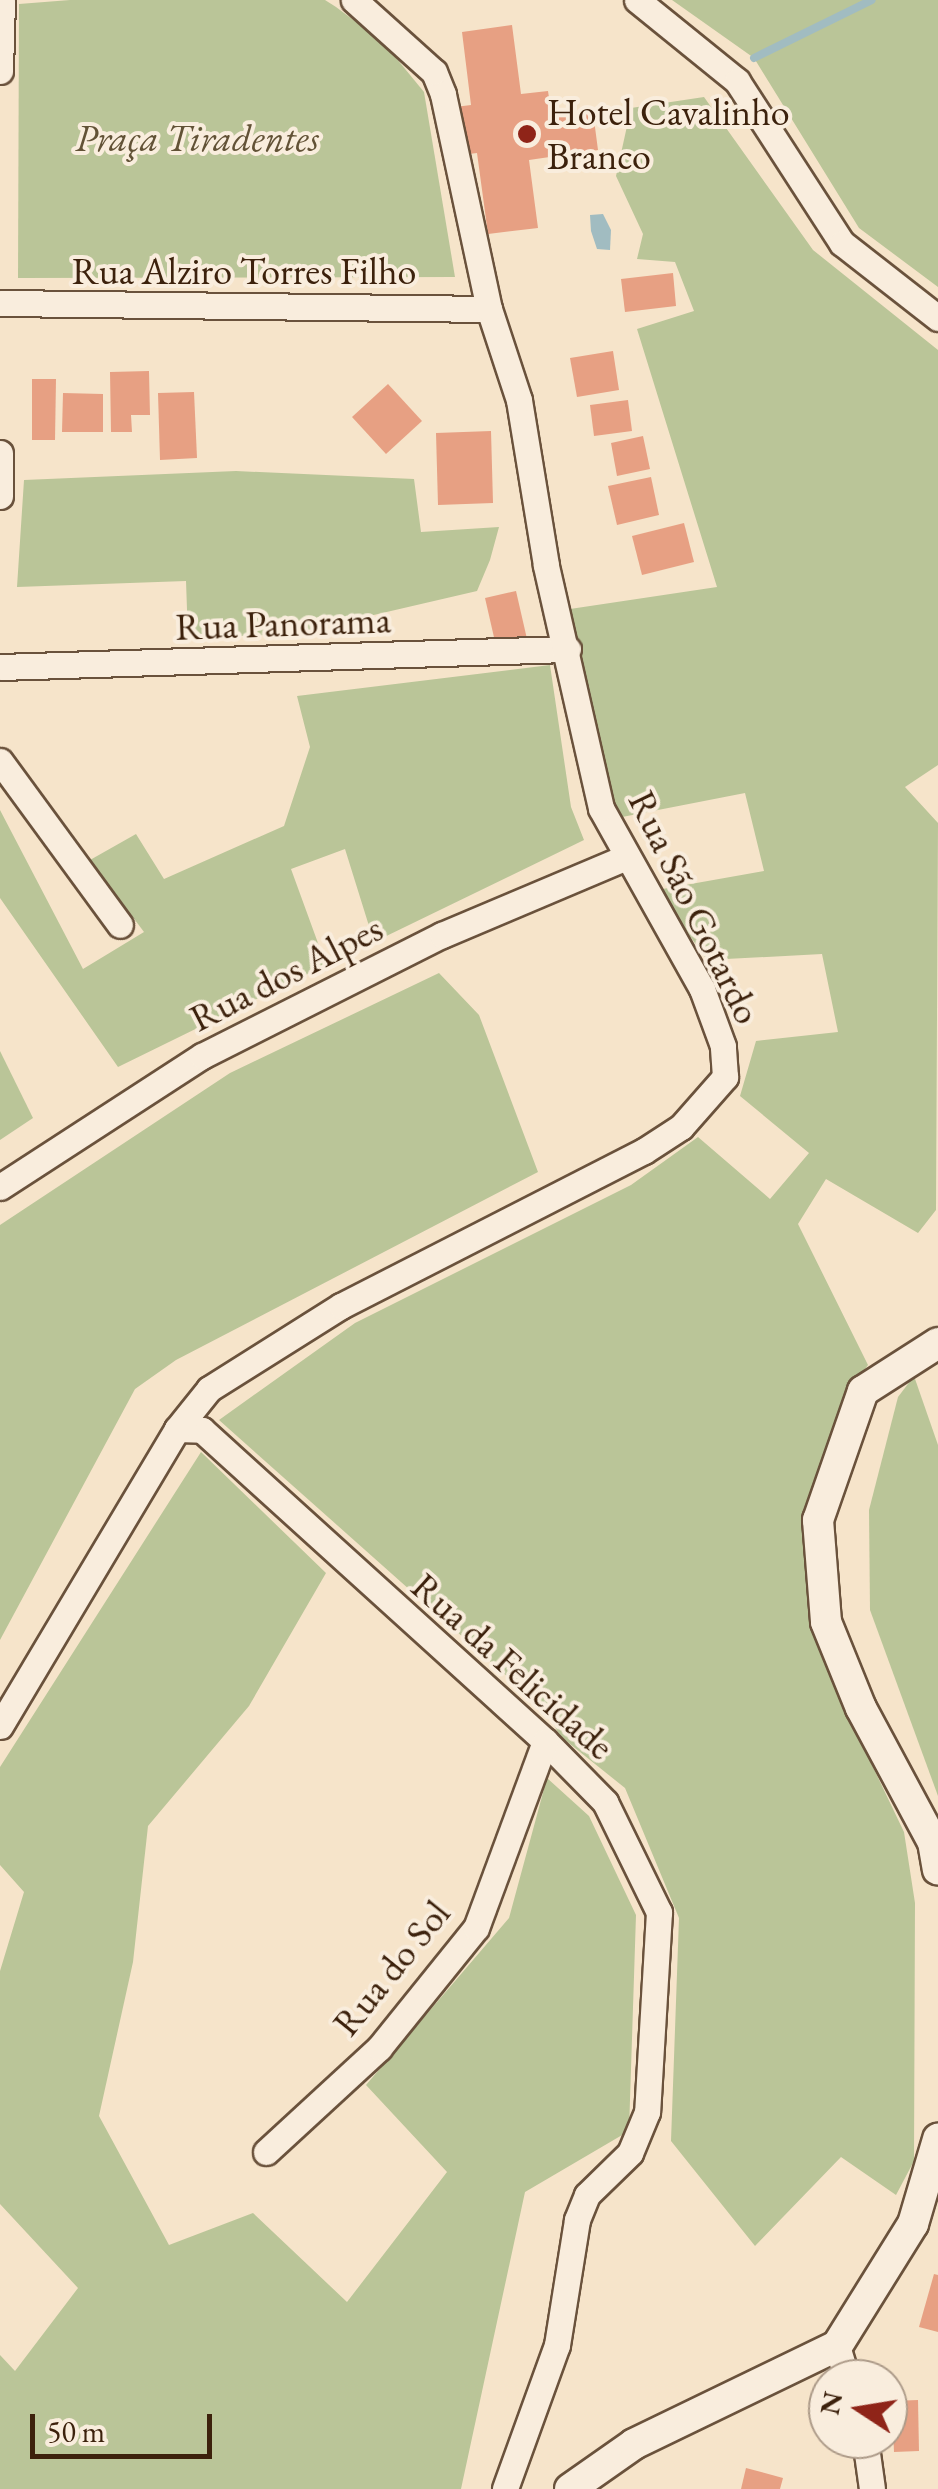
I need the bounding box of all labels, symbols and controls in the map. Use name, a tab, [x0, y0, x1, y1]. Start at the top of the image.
place label: Hotel Cavalinho Branco	[547, 89, 790, 178]
park label: Praça Tiradentes	[75, 115, 319, 161]
marker: Hotel Cavalinho Branco	[516, 123, 538, 145]
street label: Rua Alziro Torres Filho	[72, 248, 416, 294]
street label: Rua Panorama	[174, 596, 392, 650]
street label: Rua São Gotardo	[619, 783, 771, 1031]
street label: Rua dos Alpes	[182, 905, 390, 1041]
street label: Rua da Felicidade	[402, 1563, 624, 1769]
street label: Rua do Sol	[323, 1891, 459, 2045]
north arrow	[808, 2359, 908, 2459]
text: N	[811, 2388, 851, 2418]
scale bar	[35, 2394, 218, 2456]
text: 50 m	[47, 2412, 105, 2451]

